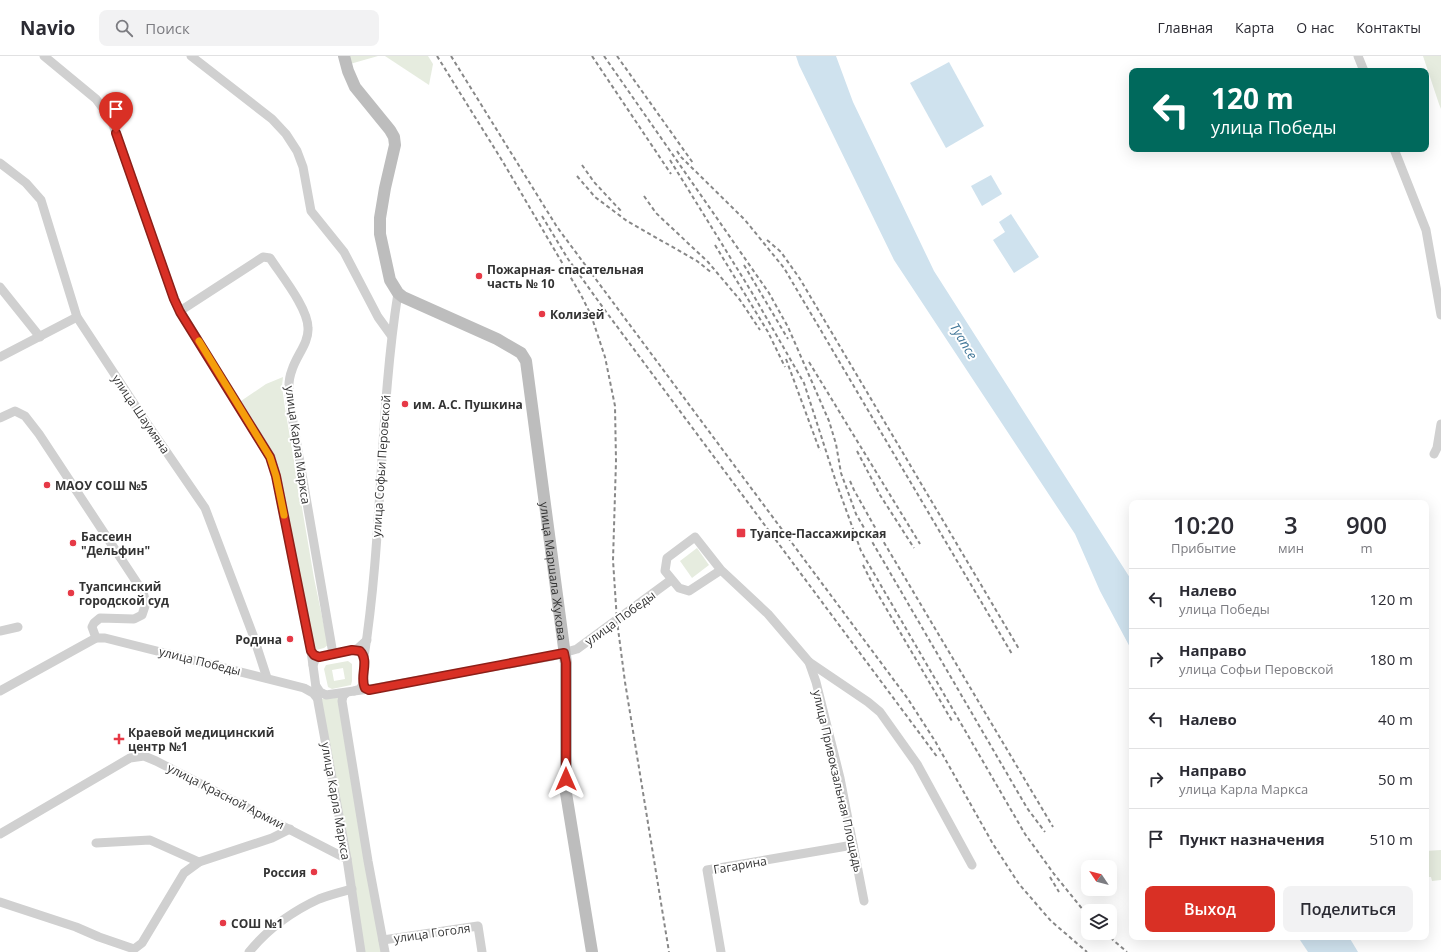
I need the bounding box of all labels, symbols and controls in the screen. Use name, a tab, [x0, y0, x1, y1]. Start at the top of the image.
search box	[99, 10, 379, 46]
text: Navio	[20, 15, 75, 41]
icon: search	[113, 17, 135, 39]
text: Поиск	[145, 18, 190, 38]
text: Главная	[1158, 18, 1213, 37]
text: Карта	[1235, 18, 1274, 37]
text: О нас	[1296, 18, 1334, 37]
text: Контакты	[1356, 18, 1421, 37]
text: 120 m	[1211, 79, 1294, 117]
icon: left	[1145, 84, 1197, 136]
pin	[99, 92, 133, 133]
icon: arrive	[105, 98, 127, 120]
text: улица Победы	[1211, 115, 1337, 139]
place label: Пожарная- спасательная часть № 10	[487, 261, 644, 292]
marker: Пожарная- спасательная часть № 10	[474, 271, 484, 281]
place label: Колизей	[550, 306, 604, 323]
marker: Колизей	[537, 309, 547, 319]
water label: Туапсе	[946, 319, 982, 363]
street label: улица Шаумяна	[108, 371, 174, 457]
street label: улица Карла Маркса	[281, 385, 315, 505]
street label: улица Софьи Перовской	[368, 394, 394, 538]
place label: им. А.С. Пушкина	[413, 396, 523, 413]
marker: им. А.С. Пушкина	[400, 399, 410, 409]
place label: МАОУ СОШ №5	[55, 477, 148, 494]
marker: МАОУ СОШ №5	[42, 480, 52, 490]
street label: улица Маршала Жукова	[536, 501, 571, 642]
text: 10:20	[1173, 508, 1234, 541]
text: 3	[1284, 508, 1298, 541]
text: 900	[1346, 508, 1387, 541]
place label: Туапсе-Пассажирская	[750, 525, 886, 542]
marker: Туапсе-Пассажирская	[735, 527, 747, 539]
place label: Бассеин "Дельфин"	[81, 528, 150, 559]
marker: Бассеин "Дельфин"	[68, 538, 78, 548]
text: Прибытие	[1171, 539, 1236, 557]
text: мин	[1278, 539, 1304, 557]
text: m	[1360, 539, 1373, 557]
place label: Туапсинский городской суд	[79, 578, 169, 609]
text: Налево	[1179, 580, 1237, 600]
street label: улица Победы	[581, 587, 659, 649]
marker: Туапсинский городской суд	[66, 588, 76, 598]
icon: left	[1145, 588, 1167, 610]
text: 120 m	[1369, 589, 1413, 609]
text: улица Победы	[1179, 600, 1270, 618]
place label: Родина	[235, 631, 282, 648]
marker: Родина	[285, 634, 295, 644]
text: Направо	[1179, 640, 1247, 660]
street label: улица Победы	[157, 643, 243, 679]
icon: right	[1145, 648, 1167, 670]
text: 180 m	[1369, 649, 1413, 669]
text: улица Софьи Перовской	[1179, 660, 1334, 678]
street label: улица Привокзальная Площадь	[809, 688, 867, 874]
icon: left	[1145, 708, 1167, 730]
text: Налево	[1179, 709, 1237, 729]
text: 40 m	[1378, 709, 1413, 729]
place label: Краевой медицинский центр №1	[128, 724, 274, 755]
marker: Краевой медицинский центр №1	[113, 733, 125, 745]
street label: улица Карла Маркса	[317, 741, 355, 861]
position arrow	[545, 758, 587, 800]
street label: улица Красной Армии	[164, 759, 288, 833]
text: Направо	[1179, 760, 1247, 780]
icon: right	[1145, 768, 1167, 790]
text: 50 m	[1378, 769, 1413, 789]
text: улица Карла Маркса	[1179, 780, 1308, 798]
icon: arrive	[1145, 828, 1167, 850]
text: Пункт назначения	[1179, 829, 1325, 849]
text: 510 m	[1369, 829, 1413, 849]
street label: Гагарина	[712, 852, 768, 878]
north arrow	[1081, 860, 1117, 896]
map controls	[1081, 860, 1117, 940]
place label: Россия	[263, 864, 306, 881]
marker: Россия	[309, 867, 319, 877]
button: Выход	[1145, 886, 1275, 932]
button: Поделиться	[1283, 886, 1413, 932]
button: layers	[1081, 904, 1117, 940]
place label: СОШ №1	[231, 915, 283, 932]
marker: СОШ №1	[218, 918, 228, 928]
street label: улица Гоголя	[393, 919, 471, 947]

